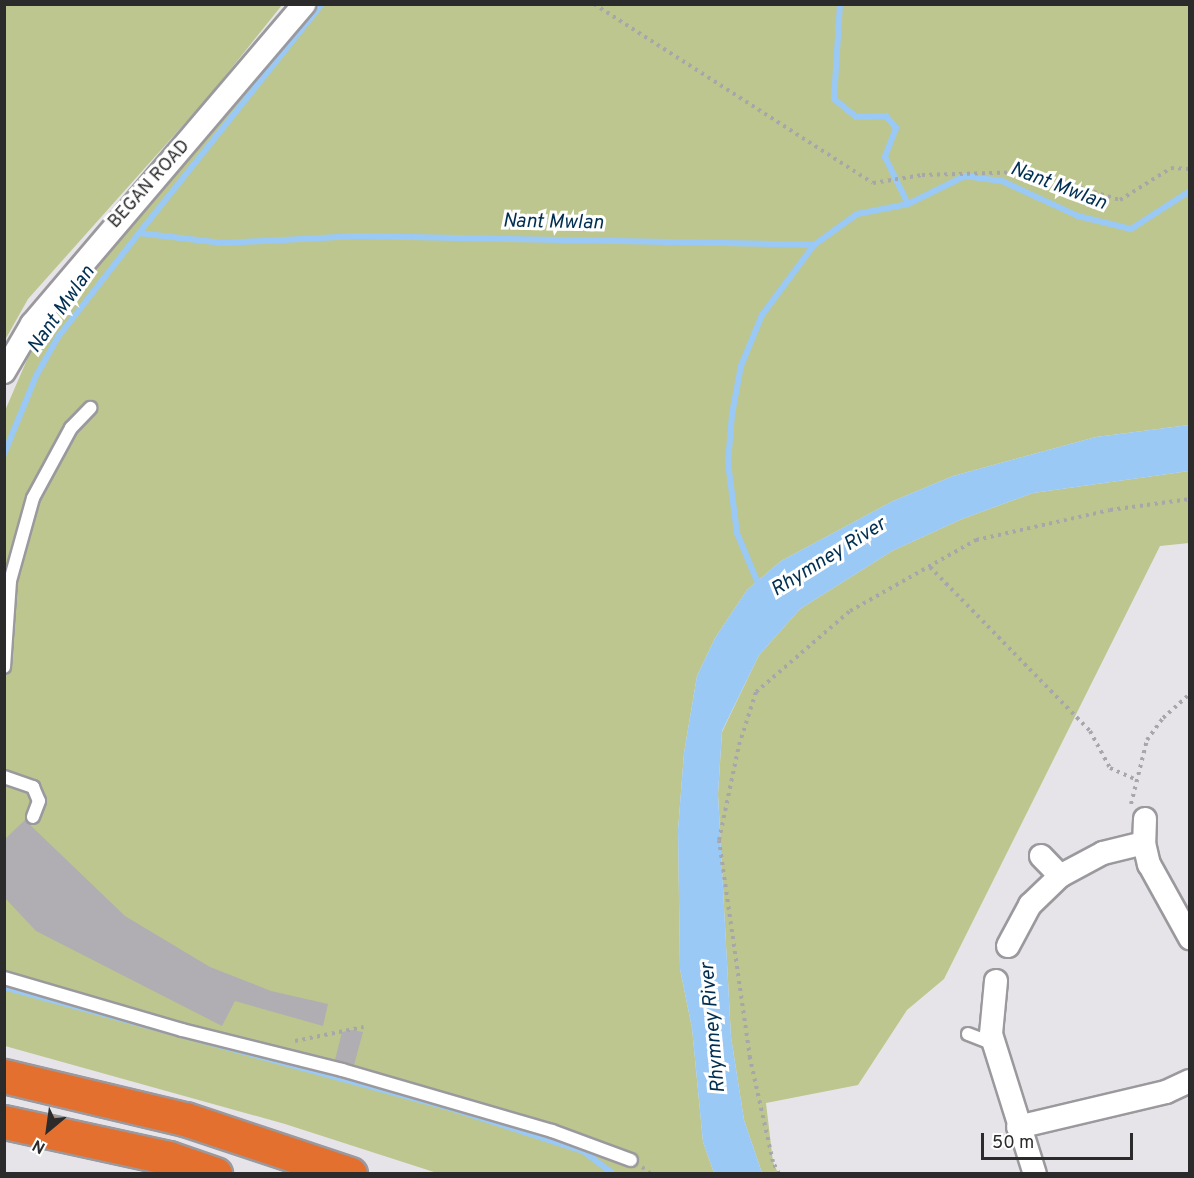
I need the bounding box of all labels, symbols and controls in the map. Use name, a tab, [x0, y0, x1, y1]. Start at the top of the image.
street label: BEGAN ROAD	[105, 136, 195, 234]
water label: Nant Mwlan	[1007, 158, 1109, 216]
water label: Nant Mwlan	[502, 210, 604, 236]
water label: Nant Mwlan	[23, 262, 101, 358]
water label: Rhymney River	[767, 513, 891, 603]
water label: Rhymney River	[696, 962, 732, 1094]
north arrow	[18, 1100, 78, 1160]
scale bar	[984, 1121, 1136, 1159]
text: 50 m	[992, 1132, 1034, 1155]
text: N	[29, 1134, 49, 1157]

